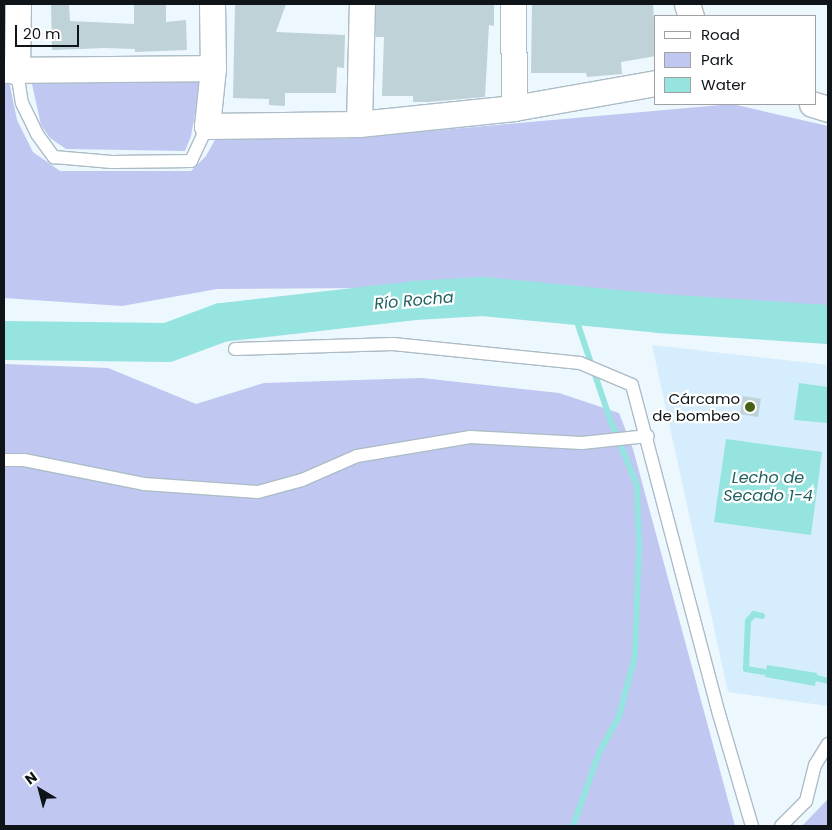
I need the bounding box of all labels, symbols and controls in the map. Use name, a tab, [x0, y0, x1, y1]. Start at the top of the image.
scale bar	[18, 15, 81, 47]
legend	[654, 15, 817, 105]
text: 20 m	[23, 23, 61, 44]
text: Road	[701, 24, 740, 45]
text: Park	[701, 49, 733, 70]
text: Water	[701, 74, 746, 95]
water label: Río Rocha	[374, 288, 454, 314]
place label: Cárcamo de bombeo	[652, 389, 740, 424]
marker: Cárcamo de bombeo	[744, 401, 756, 413]
water label: Lecho de Secado 1-4	[723, 468, 813, 506]
north arrow	[15, 765, 65, 815]
text: N	[21, 767, 41, 789]

